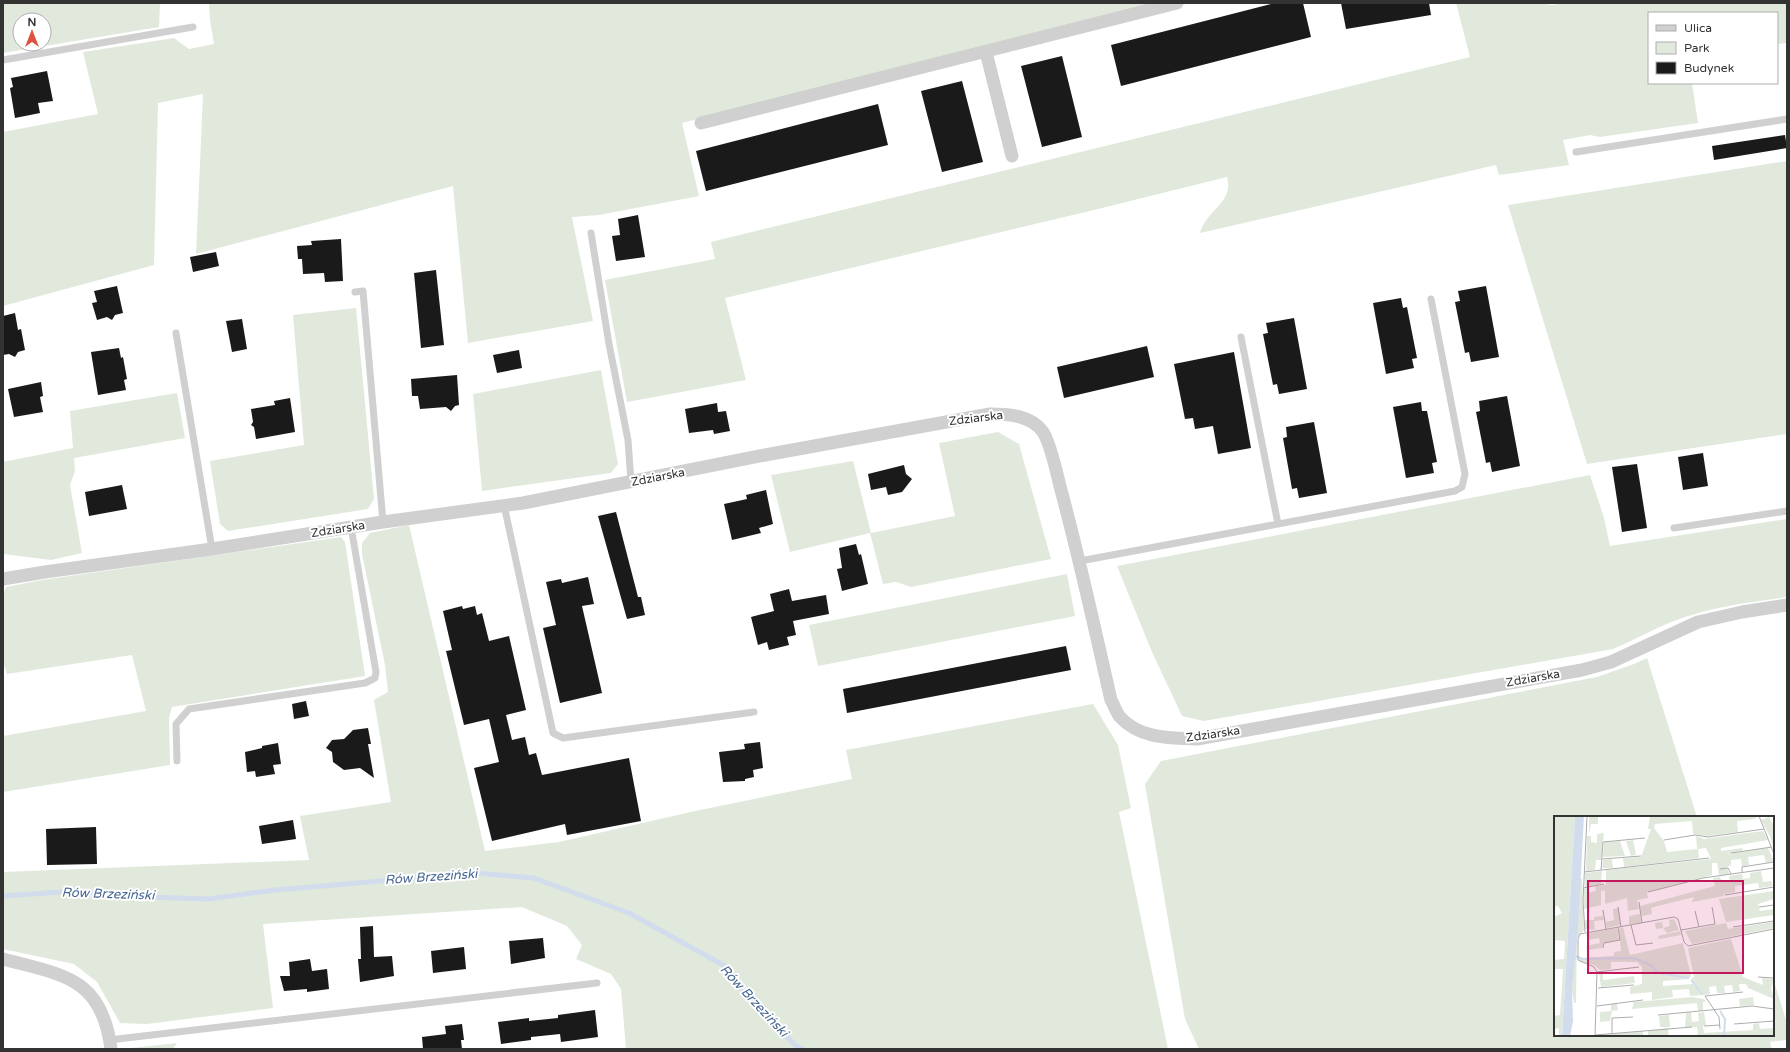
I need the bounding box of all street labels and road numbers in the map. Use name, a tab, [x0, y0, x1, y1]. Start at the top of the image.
street label: Zdziarska	[948, 408, 1004, 428]
street label: Zdziarska	[630, 465, 686, 489]
street label: Zdziarska	[310, 518, 366, 540]
street label: Zdziarska	[1505, 666, 1561, 690]
street label: Zdziarska	[1185, 723, 1241, 745]

